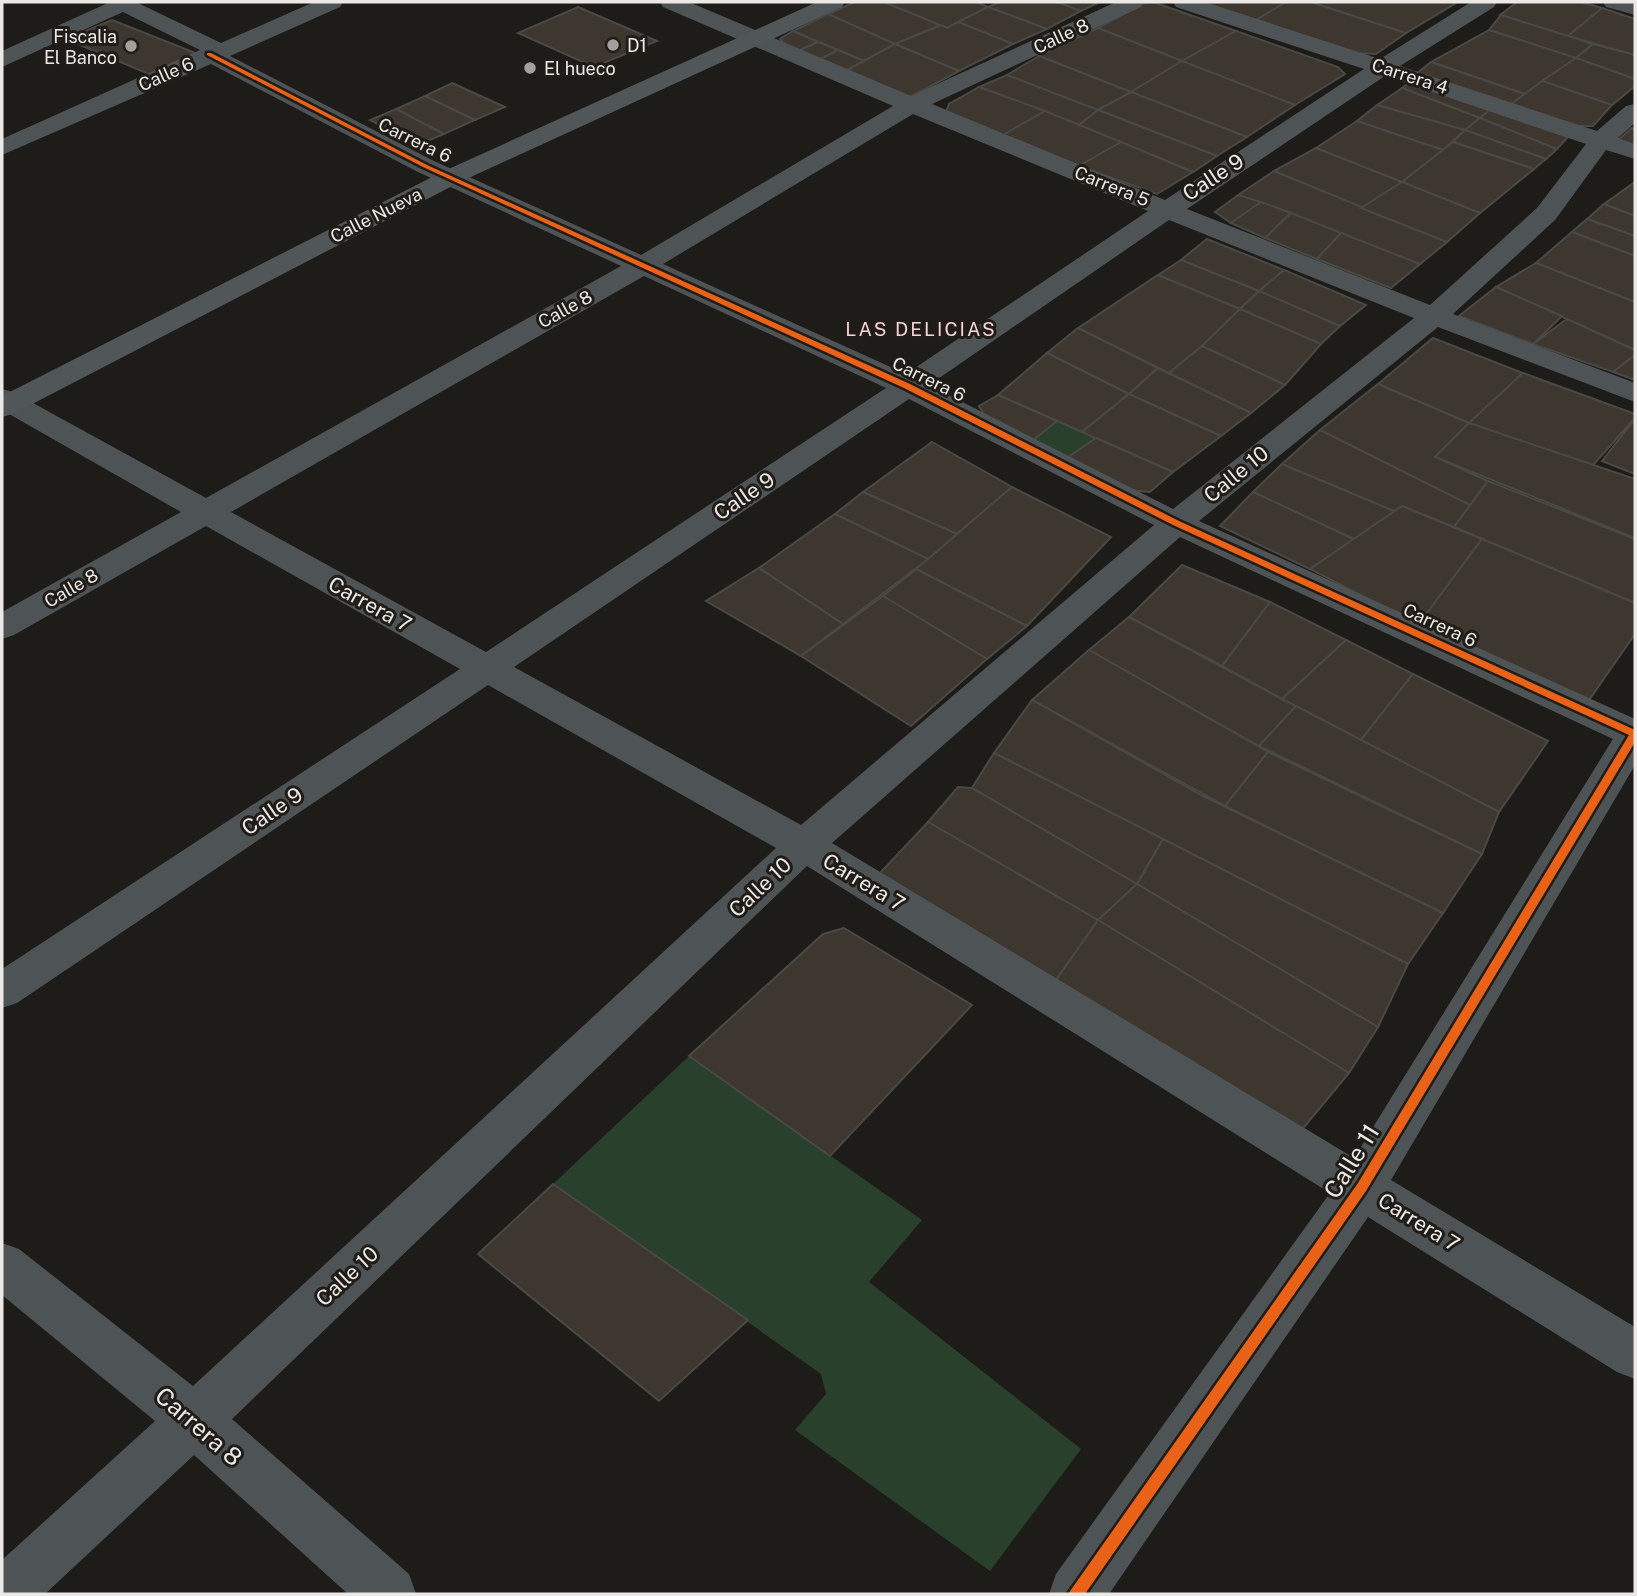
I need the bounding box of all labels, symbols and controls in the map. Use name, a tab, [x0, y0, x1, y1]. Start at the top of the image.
street label: Calle 8	[1030, 14, 1092, 58]
place label: Fiscalia El Banco	[44, 26, 117, 68]
place label: D1	[627, 35, 647, 56]
marker: D1	[605, 37, 621, 53]
marker: Fiscalia El Banco	[123, 38, 139, 54]
street label: Calle 6	[135, 53, 197, 95]
street label: Carrera 4	[1369, 54, 1451, 98]
place label: El hueco	[544, 58, 616, 79]
marker: El hueco	[522, 60, 538, 76]
street label: Carrera 6	[375, 113, 455, 167]
street label: Calle 9	[1178, 148, 1248, 206]
street label: Carrera 5	[1071, 161, 1153, 211]
street label: Calle Nueva	[327, 183, 425, 247]
street label: Calle 8	[534, 286, 596, 332]
district label: LAS DELICIAS	[845, 318, 997, 340]
street label: Carrera 6	[889, 352, 969, 406]
street label: Calle 10	[1199, 440, 1273, 508]
street label: Calle 9	[709, 467, 779, 525]
street label: Calle 8	[40, 564, 102, 612]
street label: Carrera 7	[324, 571, 416, 637]
street label: Carrera 6	[1400, 599, 1480, 651]
street label: Calle 9	[237, 782, 307, 840]
street label: Carrera 7	[818, 848, 910, 916]
street label: Calle 10	[724, 852, 796, 922]
street label: Calle 11	[1317, 1119, 1385, 1203]
street label: Carrera 7	[1374, 1187, 1464, 1257]
street label: Calle 10	[311, 1241, 383, 1311]
street label: Carrera 8	[150, 1381, 248, 1471]

